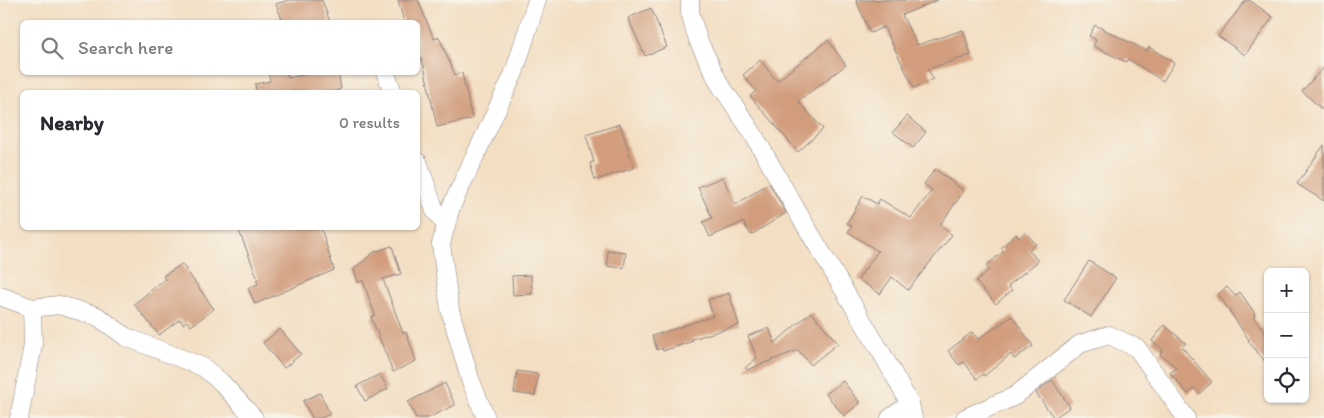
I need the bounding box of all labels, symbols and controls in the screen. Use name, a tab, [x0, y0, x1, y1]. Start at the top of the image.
search box	[20, 20, 420, 75]
icon: search	[38, 34, 66, 62]
text: Search here	[78, 36, 173, 59]
text: Nearby	[40, 110, 104, 135]
text: 0 results	[339, 113, 400, 132]
map controls	[1264, 268, 1309, 403]
button: +	[1264, 268, 1309, 313]
button: −	[1264, 313, 1309, 358]
button: locate	[1264, 358, 1309, 403]

